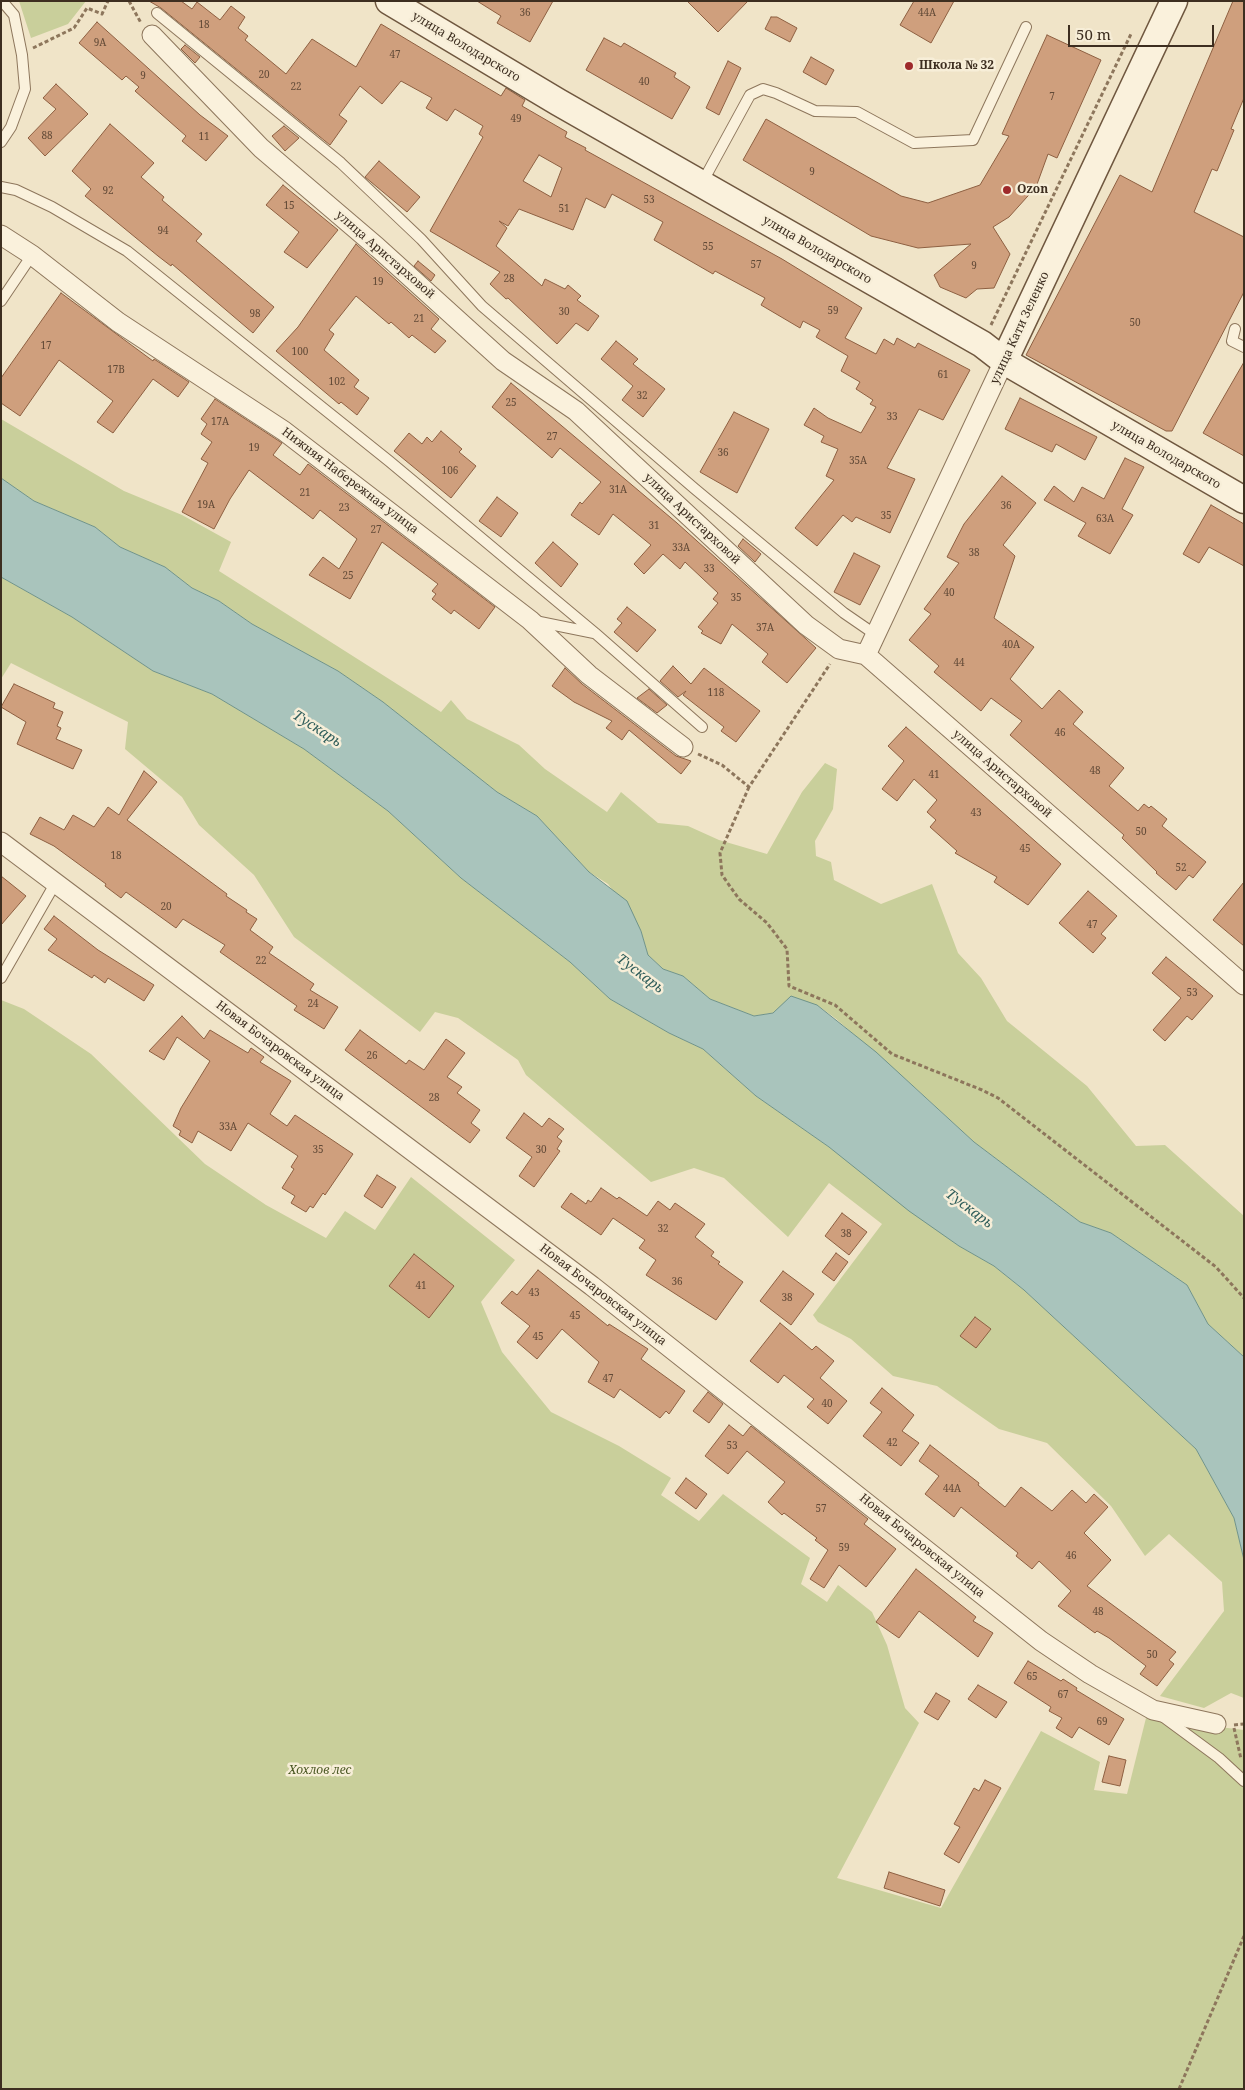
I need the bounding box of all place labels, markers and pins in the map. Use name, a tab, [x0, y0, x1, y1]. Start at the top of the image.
place label: Школа № 32	[919, 59, 994, 73]
marker: Школа № 32	[903, 60, 915, 72]
place label: Ozon	[1017, 183, 1048, 197]
marker: Ozon	[1001, 184, 1013, 196]

